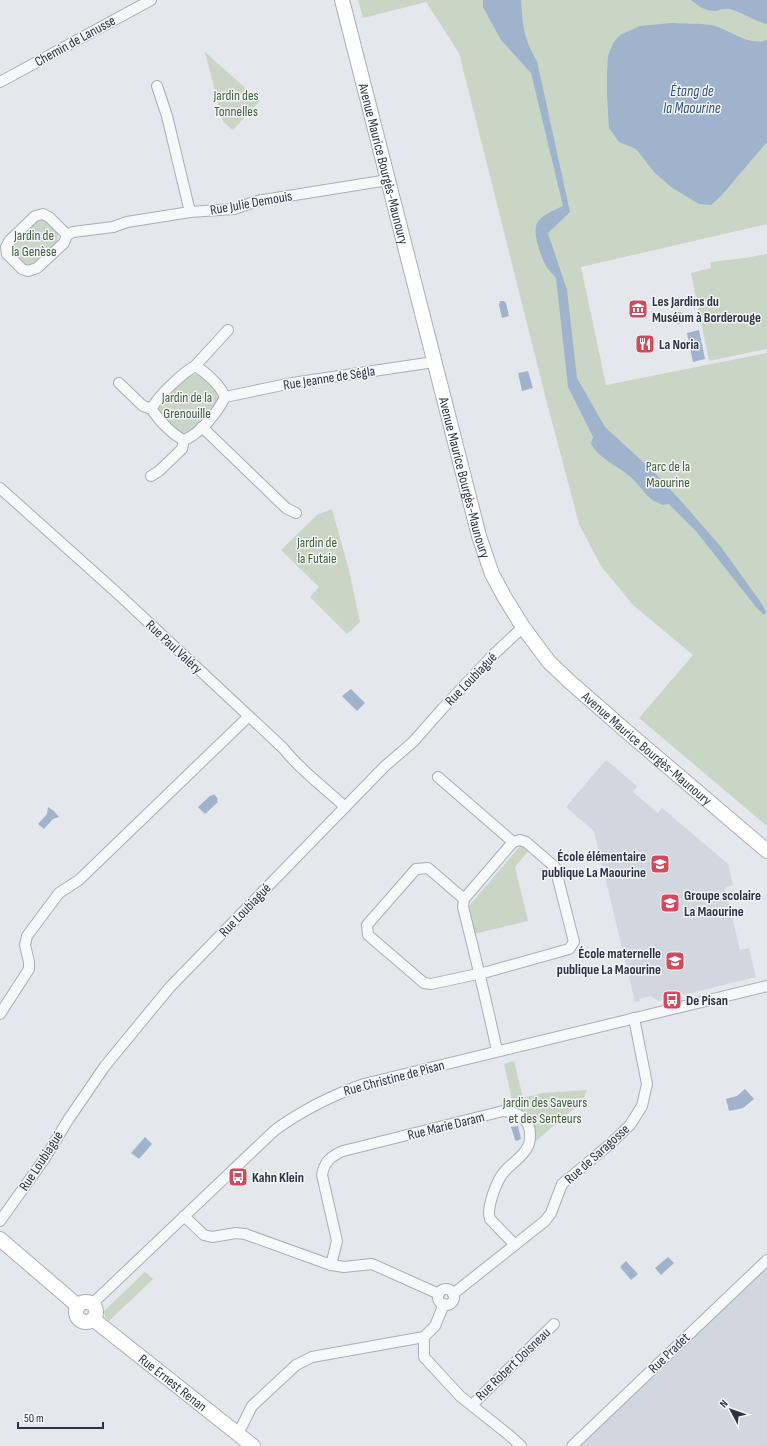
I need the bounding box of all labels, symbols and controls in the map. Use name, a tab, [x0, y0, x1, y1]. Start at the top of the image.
street label: Chemin de Lanusse	[32, 12, 118, 70]
street label: Avenue Maurice Bourgès-Maunoury	[355, 80, 413, 247]
water label: Étang de la Maourine	[663, 82, 721, 118]
park label: Jardin des Tonnelles	[212, 87, 259, 120]
street label: Rue Julie Demouis	[209, 187, 293, 219]
park label: Jardin de la Genèse	[11, 227, 57, 260]
place label: Les Jardins du Muséum à Borderouge	[652, 293, 761, 326]
museum icon: Les Jardins du Muséum à Borderouge	[627, 298, 649, 320]
restaurant icon: La Noria	[634, 333, 656, 355]
place label: La Noria	[659, 336, 699, 353]
street label: Rue Jeanne de Ségla	[282, 362, 376, 394]
park label: Jardin de la Grenouille	[161, 389, 212, 422]
street label: Avenue Maurice Bourgès-Maunoury	[435, 394, 495, 561]
park label: Parc de la Maourine	[646, 458, 690, 491]
park label: Jardin de la Futaie	[296, 534, 337, 567]
street label: Rue Paul Valéry	[142, 617, 206, 678]
street label: Rue Loubiagué	[441, 649, 501, 709]
street label: Avenue Maurice Bourgès-Maunoury	[578, 687, 716, 809]
place label: École élémentaire publique La Maourine	[542, 848, 646, 881]
school or university icon: École élémentaire publique La Maourine	[649, 853, 671, 875]
street label: Rue Loubiagué	[215, 880, 275, 940]
place label: Groupe scolaire La Maourine	[684, 887, 761, 920]
school or university icon: Groupe scolaire La Maourine	[659, 892, 681, 914]
place label: École maternelle publique La Maourine	[557, 945, 661, 978]
school or university icon: École maternelle publique La Maourine	[664, 950, 686, 972]
bus stop icon: De Pisan	[661, 989, 683, 1011]
place label: De Pisan	[686, 992, 728, 1009]
street label: Rue Christine de Pisan	[342, 1056, 446, 1100]
park label: Jardin des Saveurs et des Senteurs	[502, 1094, 587, 1127]
street label: Rue Marie Daram	[406, 1108, 486, 1144]
street label: Rue de Saragosse	[561, 1120, 633, 1188]
street label: Rue Loubiagué	[15, 1128, 67, 1194]
bus stop icon: Kahn Klein	[227, 1166, 249, 1188]
place label: Kahn Klein	[252, 1169, 304, 1186]
street label: Rue Robert Doisneau	[472, 1324, 554, 1404]
street label: Rue Pradet	[645, 1329, 693, 1377]
street label: Rue Ernest Renan	[135, 1350, 211, 1415]
north arrow	[711, 1390, 751, 1430]
text: N	[717, 1397, 731, 1410]
scale bar	[18, 1404, 103, 1430]
text: 50 m	[24, 1411, 44, 1426]

